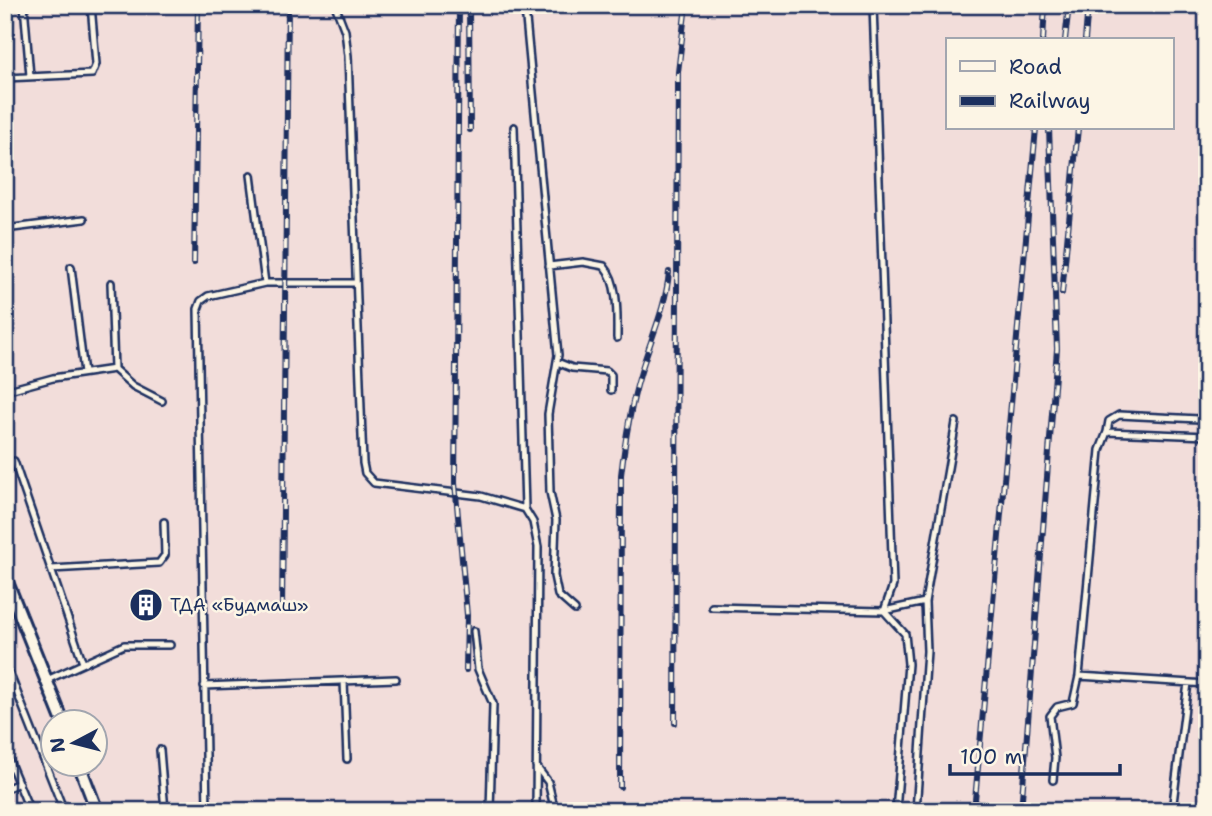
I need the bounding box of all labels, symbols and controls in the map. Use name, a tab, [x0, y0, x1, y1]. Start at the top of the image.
legend	[946, 38, 1174, 130]
text: Road	[1009, 53, 1062, 81]
text: Railway	[1009, 87, 1091, 115]
building icon: ТДА «Будмаш»	[127, 586, 165, 624]
place label: ТДА «Будмаш»	[170, 593, 309, 617]
north arrow	[38, 708, 108, 778]
scale bar	[950, 732, 1119, 776]
text: N	[44, 736, 71, 754]
text: 100 m	[960, 743, 1023, 771]

